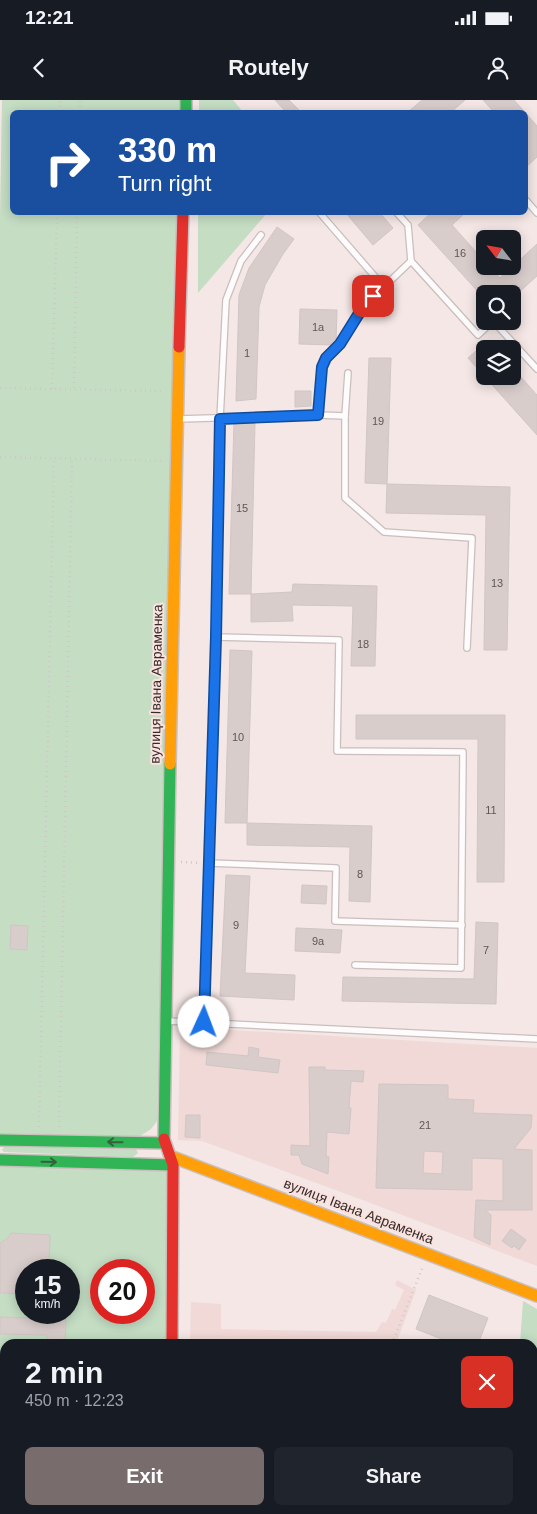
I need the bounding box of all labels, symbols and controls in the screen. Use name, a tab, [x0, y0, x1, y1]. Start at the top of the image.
text: 12:21	[25, 7, 74, 28]
icon: back	[25, 54, 53, 82]
icon: person	[484, 54, 512, 82]
text: Routely	[228, 55, 309, 80]
icon: right	[35, 130, 100, 195]
text: 330 m	[118, 130, 217, 169]
text: Turn right	[118, 171, 211, 196]
north arrow	[476, 230, 521, 275]
map controls	[476, 230, 521, 385]
house number: 16	[454, 247, 466, 259]
pin	[352, 275, 394, 317]
icon: arrive	[359, 282, 387, 310]
button: search	[476, 285, 521, 330]
house number: 1а	[312, 321, 325, 333]
button: layers	[476, 340, 521, 385]
house number: 1	[244, 347, 250, 359]
house number: 19	[372, 415, 384, 427]
house number: 15	[236, 502, 248, 514]
house number: 13	[491, 577, 503, 589]
street label: вулиця Івана Авраменка	[147, 604, 165, 764]
house number: 18	[357, 638, 369, 650]
house number: 10	[232, 731, 244, 743]
house number: 11	[485, 804, 497, 816]
house number: 8	[357, 868, 363, 880]
house number: 9	[233, 919, 239, 931]
house number: 9а	[312, 935, 325, 947]
house number: 7	[483, 944, 489, 956]
position arrow	[177, 995, 229, 1047]
house number: 21	[419, 1119, 431, 1131]
one-way arrow	[108, 1138, 124, 1147]
one-way arrow	[40, 1157, 56, 1166]
street label: вулиця Івана Авраменка	[282, 1175, 436, 1247]
speed limit sign: 20	[90, 1259, 155, 1324]
text: 15	[34, 1271, 61, 1299]
text: km/h	[34, 1297, 61, 1311]
text: 2 min	[25, 1356, 103, 1389]
button: close	[461, 1356, 513, 1408]
text: 450 m · 12:23	[25, 1392, 124, 1409]
button: Exit	[25, 1447, 264, 1505]
button: Share	[274, 1447, 513, 1505]

